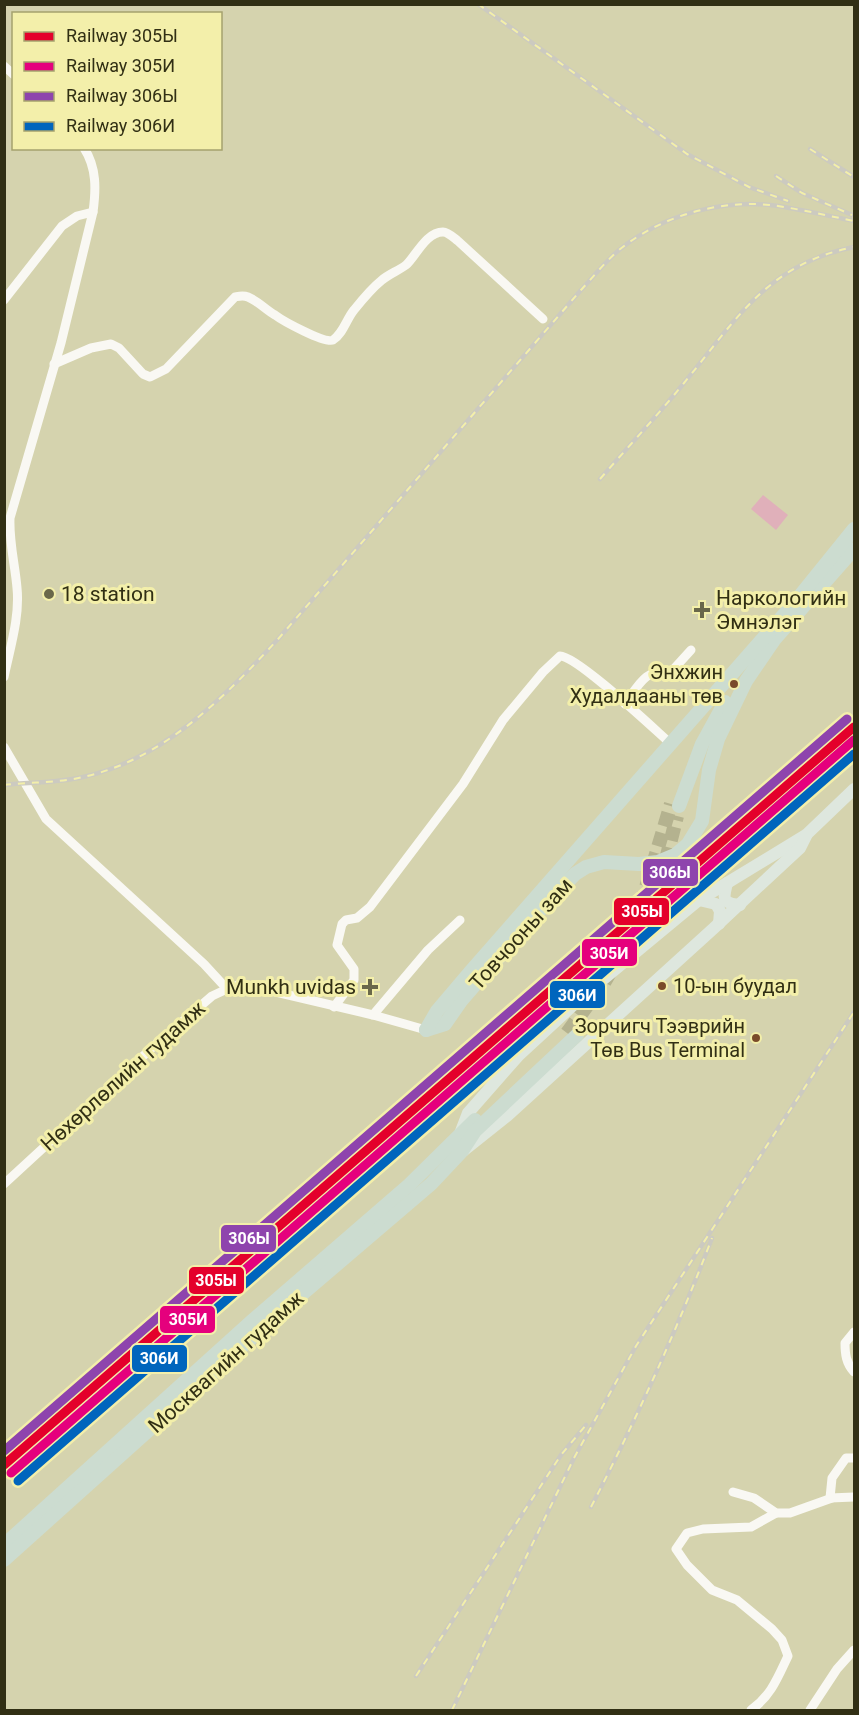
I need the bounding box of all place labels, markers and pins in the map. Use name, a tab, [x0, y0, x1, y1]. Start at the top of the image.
place label: 18 station	[61, 582, 155, 606]
place label: Наркологийн Эмнэлэг	[716, 586, 846, 634]
marker: 18 station	[42, 587, 56, 601]
marker: Наркологийн Эмнэлэг	[693, 601, 711, 619]
place label: Энхжин Худалдааны төв	[570, 660, 723, 708]
marker: Энхжин Худалдааны төв	[728, 678, 740, 690]
place label: 10-ын буудал	[673, 974, 797, 998]
place label: Munkh uvidas	[226, 975, 356, 999]
marker: Munkh uvidas	[361, 978, 379, 996]
marker: 10-ын буудал	[656, 980, 668, 992]
place label: Зорчигч Тээврийн Төв Bus Terminal	[575, 1014, 745, 1062]
marker: Зорчигч Тээврийн Төв Bus Terminal	[750, 1032, 762, 1044]

